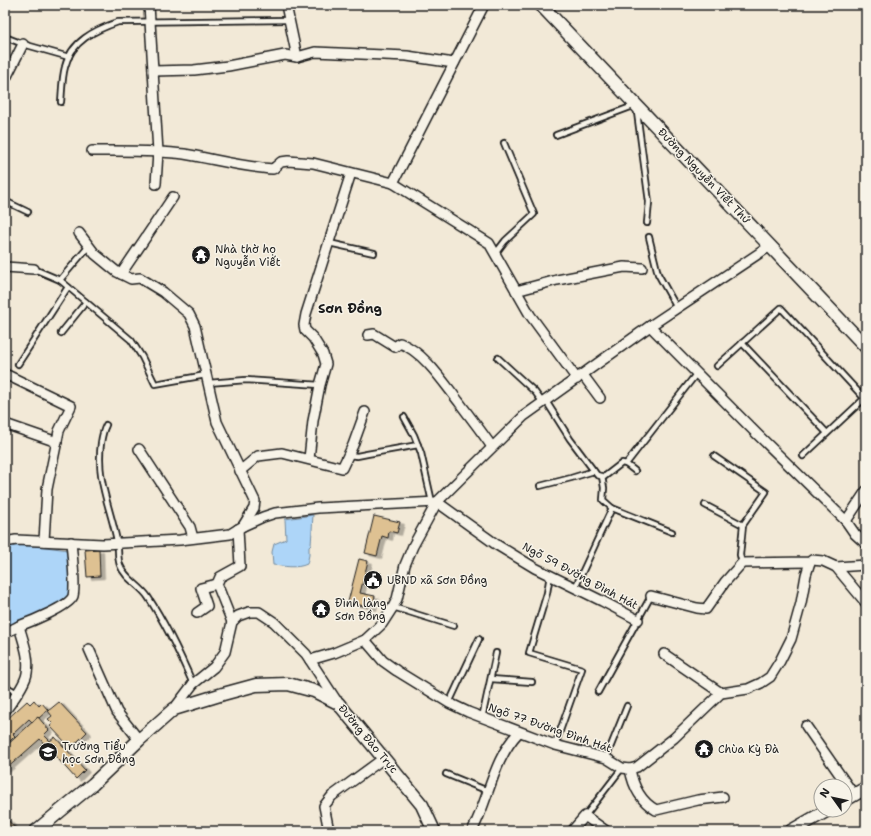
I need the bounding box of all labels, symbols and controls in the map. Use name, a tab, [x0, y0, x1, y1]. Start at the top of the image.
street label: Đường Nguyễn Viết Thứ	[654, 125, 754, 228]
place label: Nhà thờ họ Nguyễn Viết	[215, 242, 281, 270]
temple icon: Nhà thờ họ Nguyễn Viết	[190, 244, 212, 266]
district label: Sơn Đồng	[318, 300, 383, 317]
street label: Ngõ 59 Đường Đình Hát	[520, 539, 641, 613]
public building icon: UBND xã Sơn Đồng	[362, 569, 384, 591]
place label: UBND xã Sơn Đồng	[387, 573, 488, 588]
place label: Đình làng Sơn Đồng	[335, 596, 387, 624]
temple icon: Đình làng Sơn Đồng	[310, 598, 332, 620]
street label: Ngõ 77 Đường Đình Hát	[486, 700, 614, 756]
street label: Đường Đào Trực	[335, 701, 402, 777]
temple icon: Chùa Kỳ Đà	[693, 738, 715, 760]
place label: Trường Tiểu học Sơn Đồng	[62, 739, 135, 767]
school or university icon: Trường Tiểu học Sơn Đồng	[37, 741, 59, 763]
place label: Chùa Kỳ Đà	[718, 742, 779, 757]
north arrow	[813, 778, 853, 818]
text: N	[816, 785, 834, 801]

